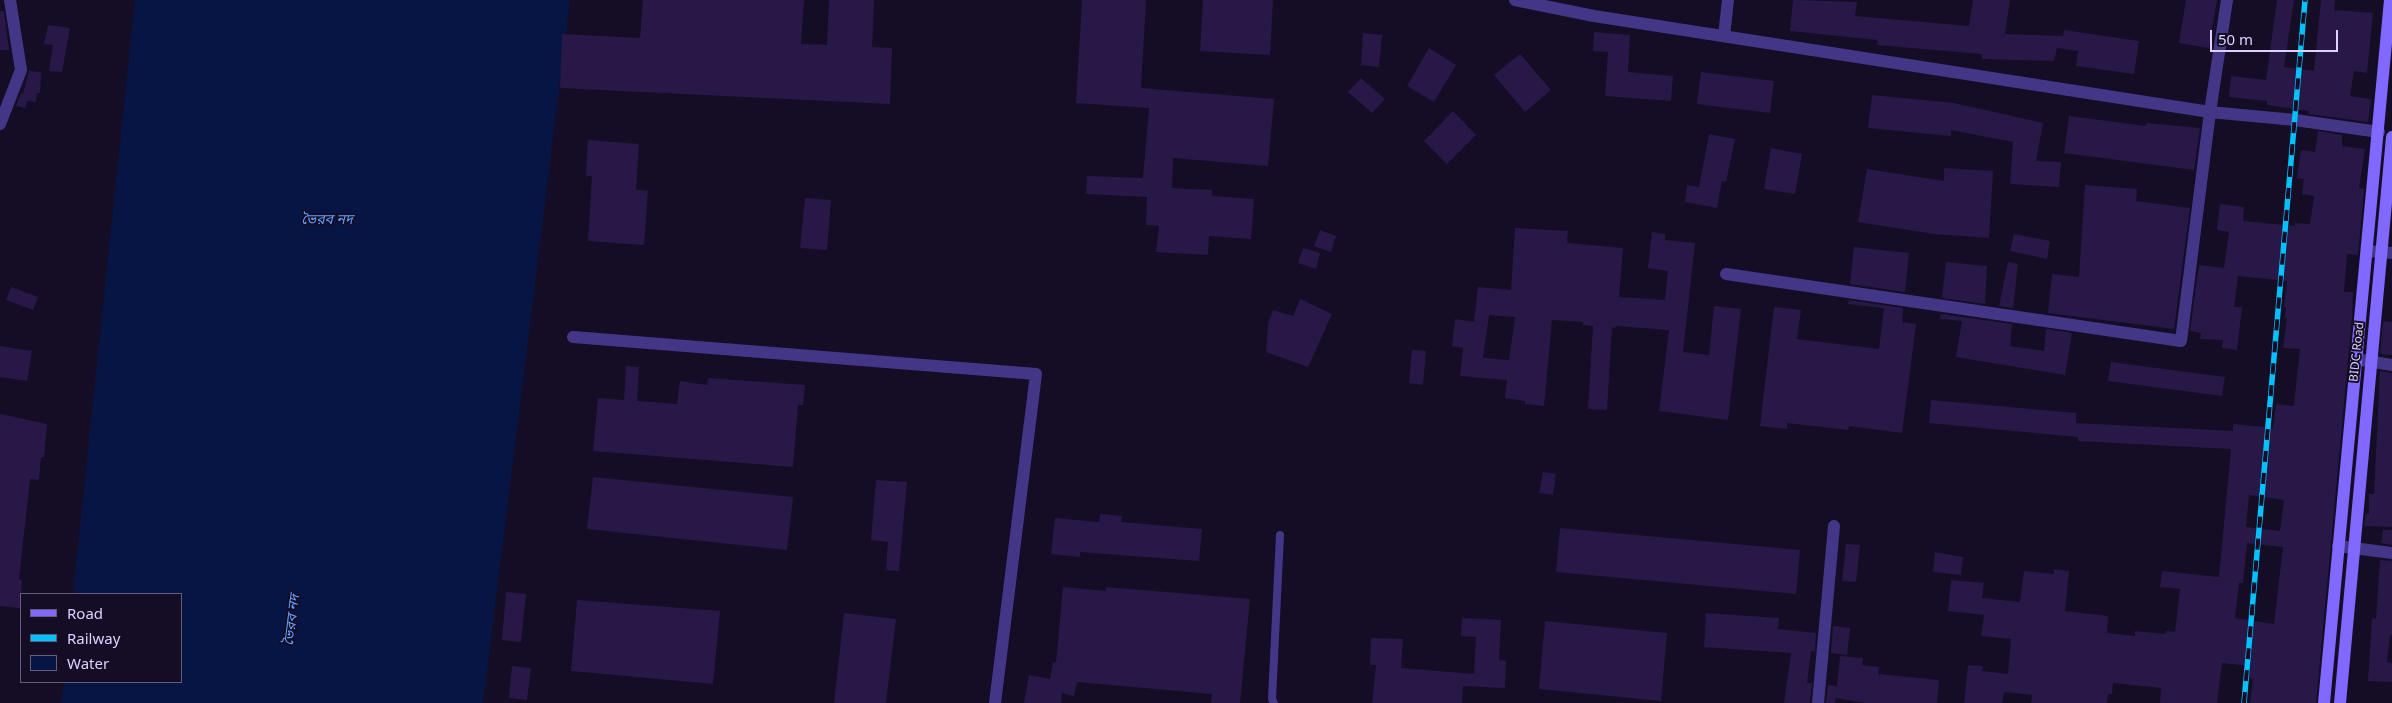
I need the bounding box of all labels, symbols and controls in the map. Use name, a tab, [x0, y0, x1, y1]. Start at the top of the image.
scale bar	[2212, 20, 2340, 52]
text: 50 m	[2218, 29, 2253, 49]
water label: ভৈরব নদ	[301, 212, 353, 228]
street label: BIDC Road	[2347, 321, 2367, 383]
legend	[20, 593, 182, 683]
water label: ভৈরব নদ	[281, 593, 303, 647]
text: Road	[67, 603, 103, 623]
text: Railway	[67, 628, 120, 648]
text: Water	[67, 653, 109, 673]

